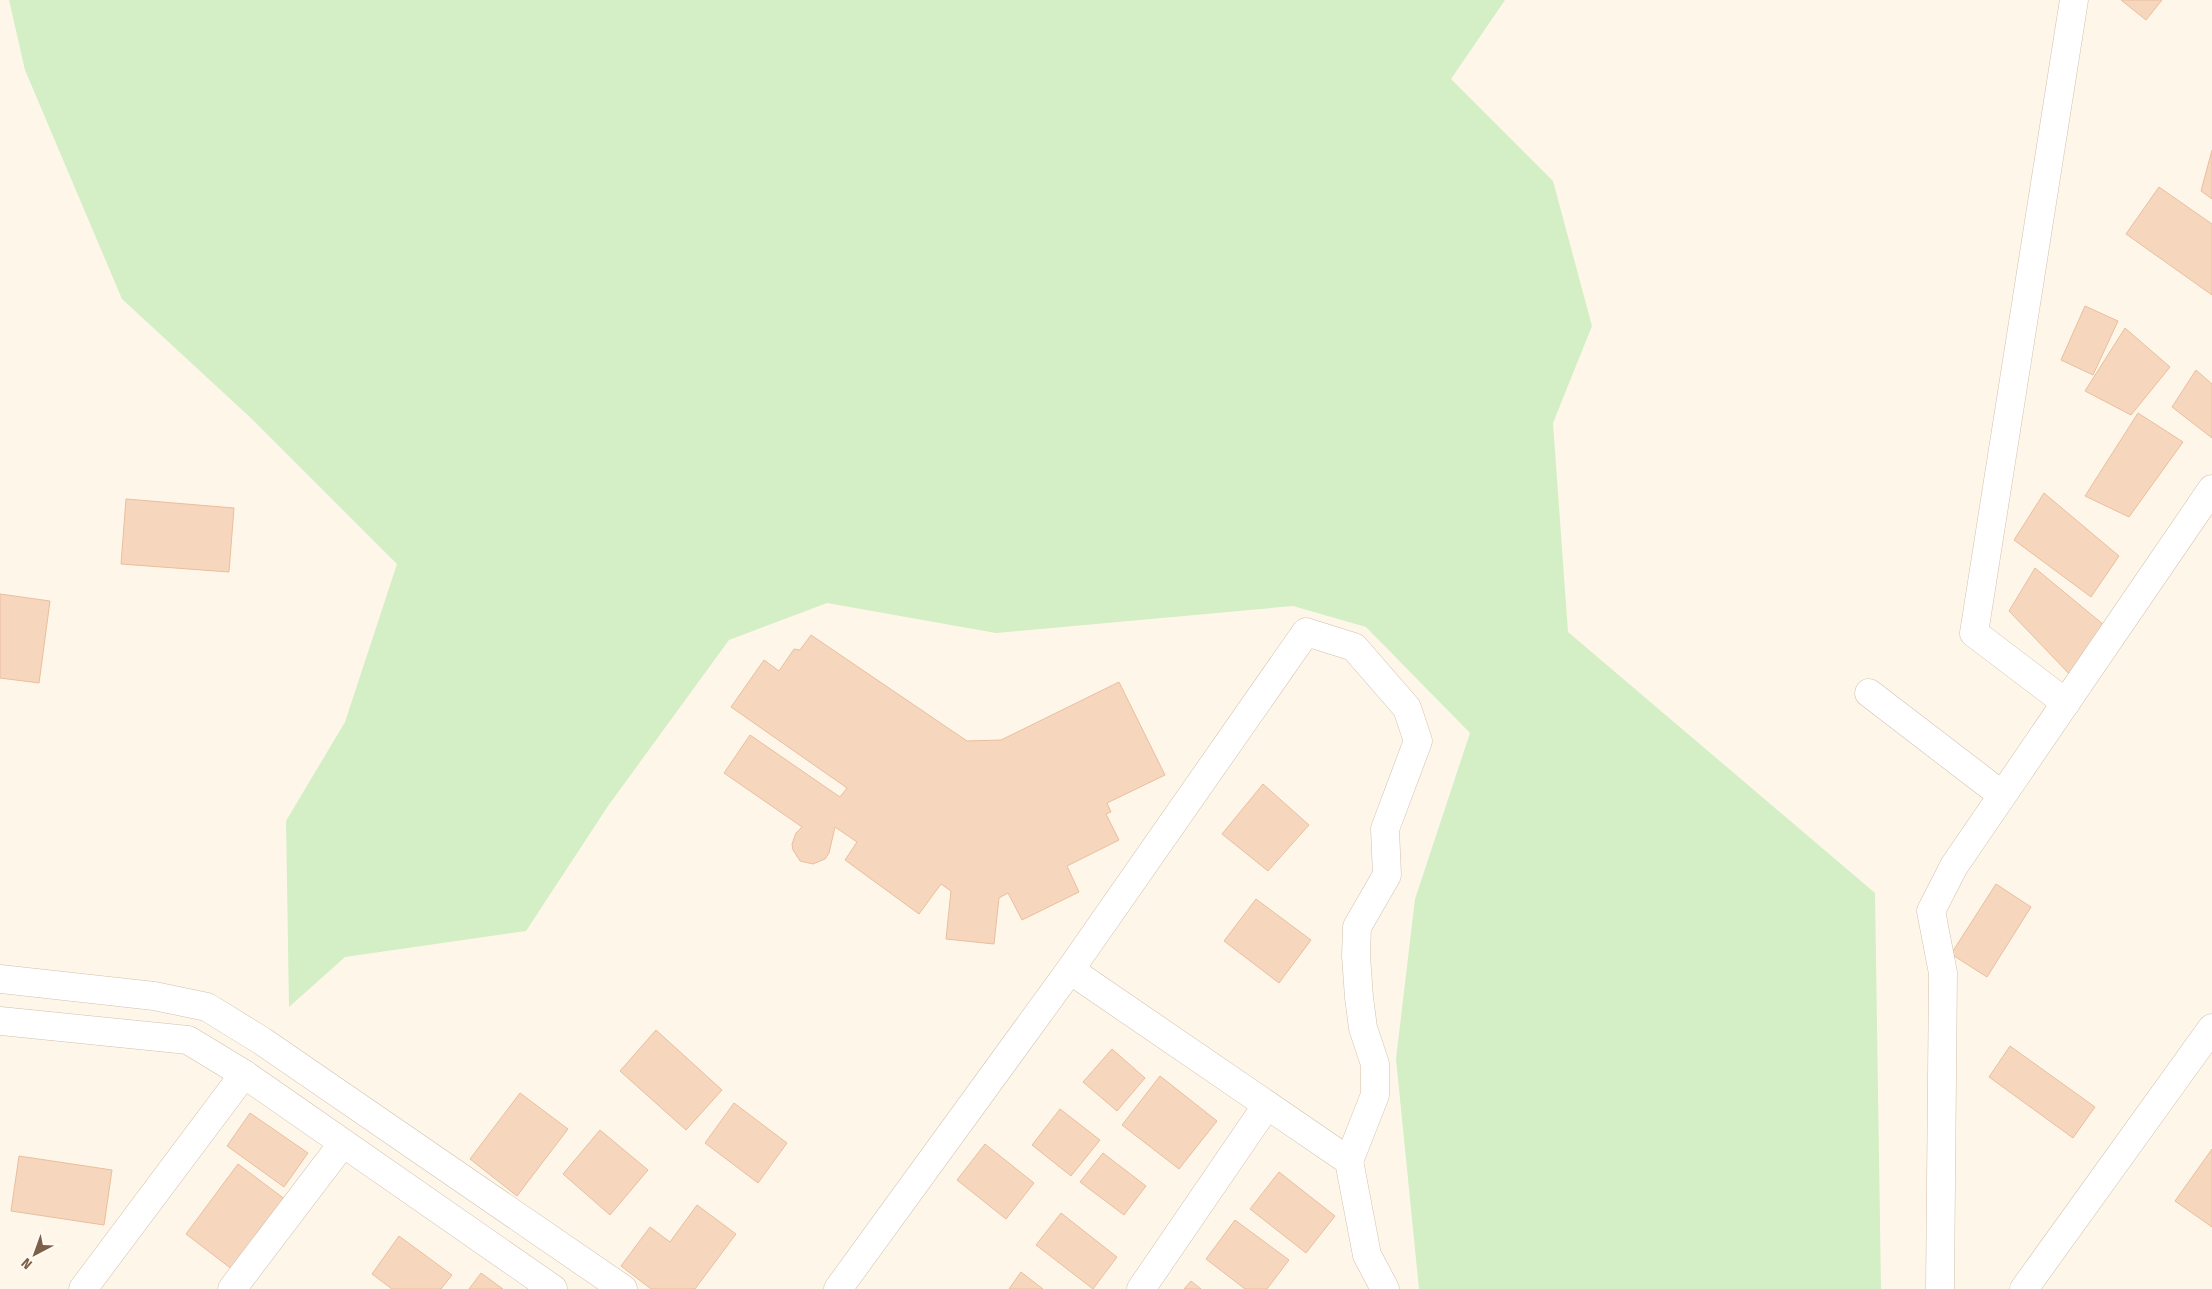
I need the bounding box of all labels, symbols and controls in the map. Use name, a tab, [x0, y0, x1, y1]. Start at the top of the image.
north arrow	[10, 1229, 60, 1279]
text: N	[18, 1254, 36, 1273]

